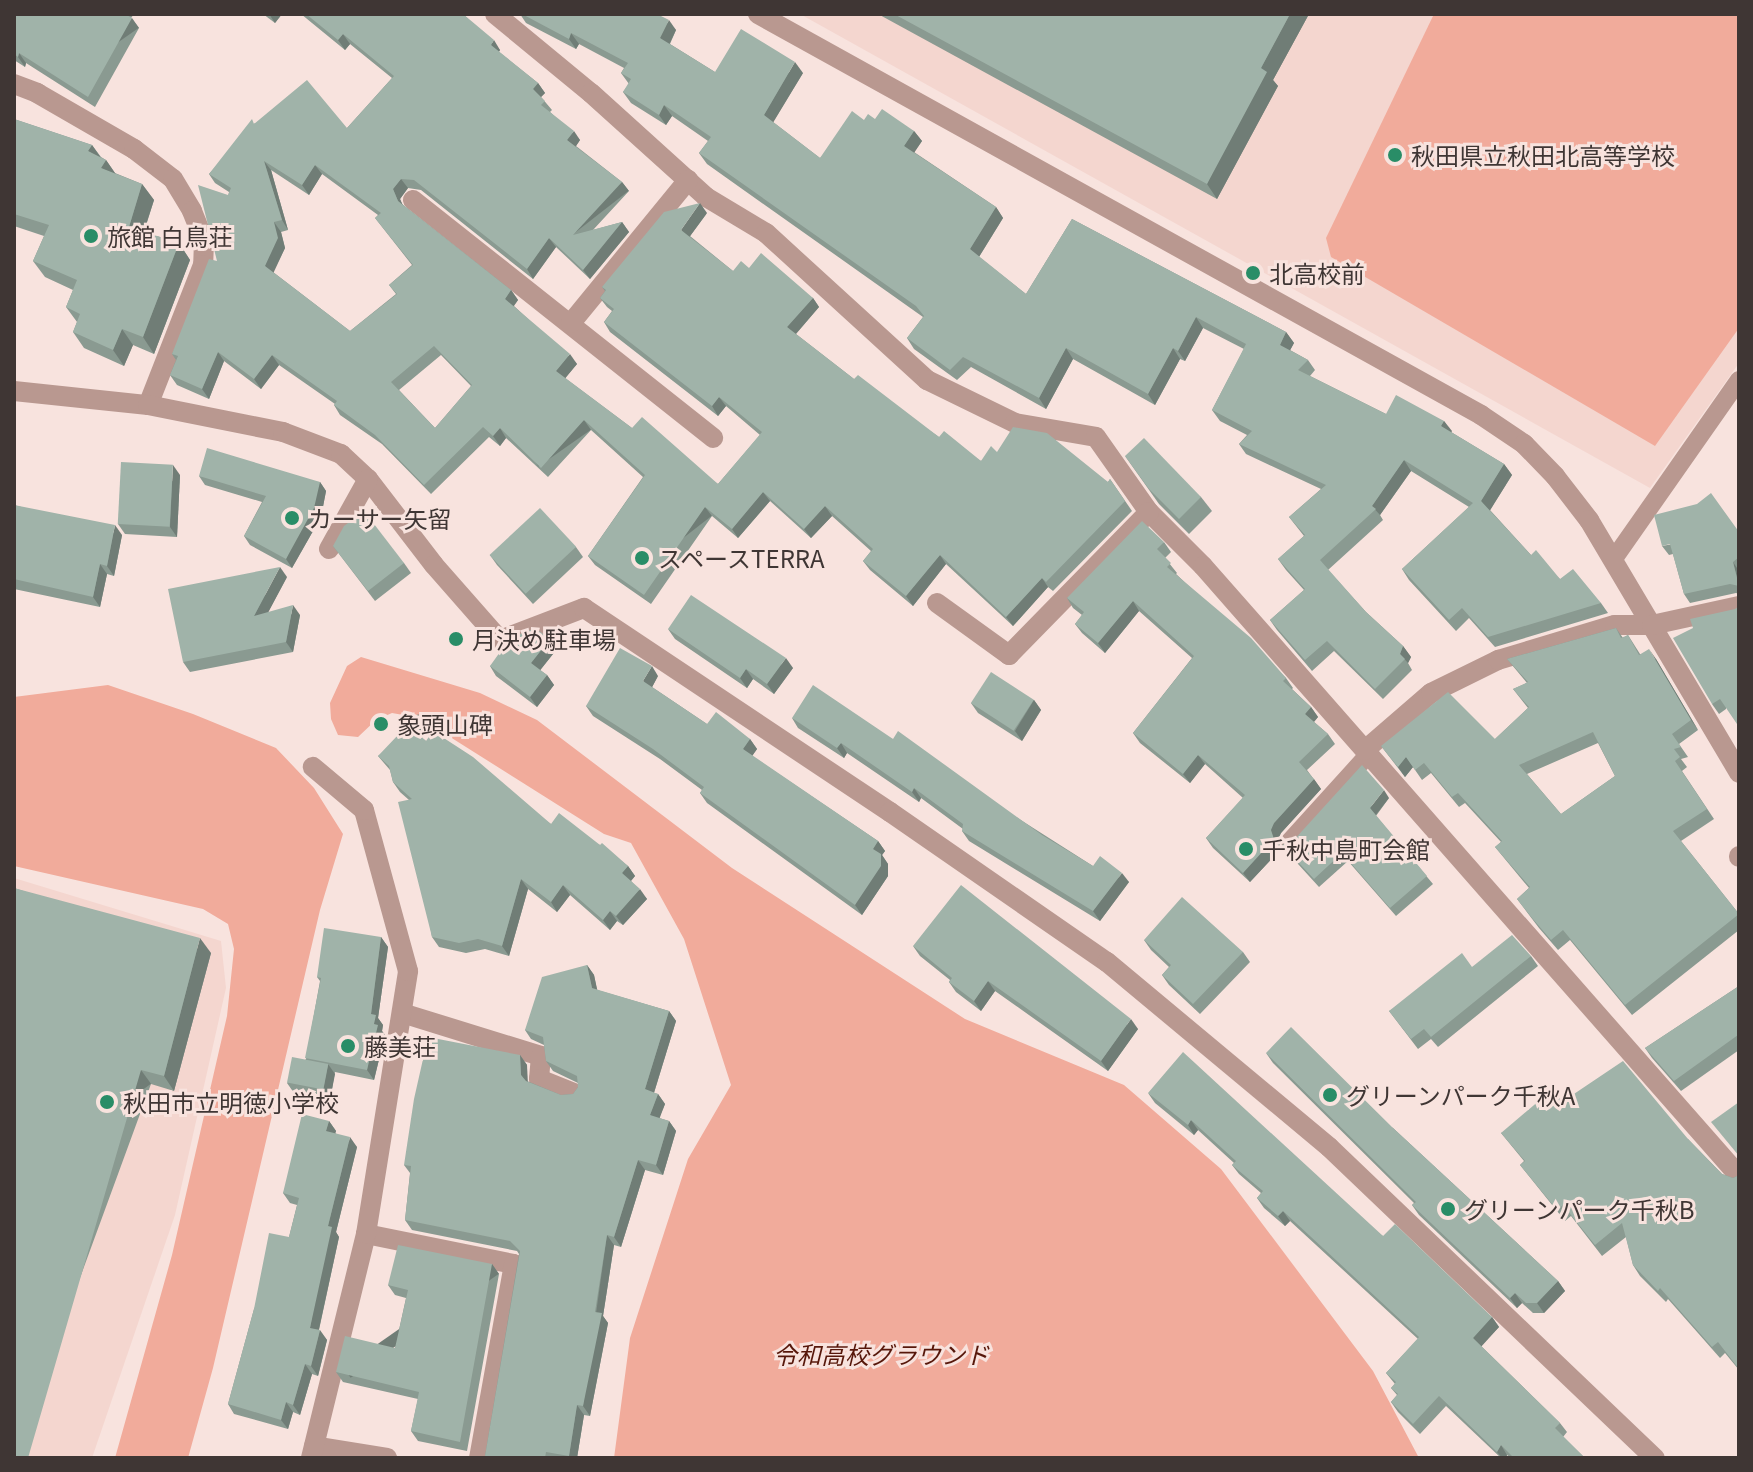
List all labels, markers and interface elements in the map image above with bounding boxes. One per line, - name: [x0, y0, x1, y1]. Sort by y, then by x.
- place label: 秋田県立秋田北高等学校: [1411, 141, 1675, 169]
- marker: 秋田県立秋田北高等学校: [1386, 146, 1404, 164]
- place label: 旅館 白鳥荘: [107, 222, 232, 250]
- marker: 旅館 白鳥荘: [82, 227, 100, 245]
- place label: 北高校前: [1269, 259, 1365, 287]
- marker: 北高校前: [1244, 264, 1262, 282]
- place label: カーサー矢留: [308, 504, 452, 532]
- marker: カーサー矢留: [283, 509, 301, 527]
- place label: スペースTERRA: [658, 544, 827, 572]
- marker: スペースTERRA: [633, 549, 651, 567]
- place label: 月決め駐車場: [472, 625, 616, 653]
- marker: 月決め駐車場: [447, 630, 465, 648]
- place label: 象頭山碑: [397, 710, 493, 738]
- marker: 象頭山碑: [372, 715, 390, 733]
- place label: 千秋中島町会館: [1262, 835, 1430, 863]
- marker: 千秋中島町会館: [1237, 840, 1255, 858]
- place label: 藤美荘: [364, 1032, 436, 1060]
- marker: 藤美荘: [339, 1037, 357, 1055]
- place label: グリーンパーク千秋A: [1346, 1081, 1577, 1109]
- marker: グリーンパーク千秋A: [1321, 1086, 1339, 1104]
- place label: 秋田市立明徳小学校: [123, 1088, 339, 1116]
- marker: 秋田市立明徳小学校: [98, 1093, 116, 1111]
- place label: グリーンパーク千秋B: [1464, 1195, 1696, 1223]
- marker: グリーンパーク千秋B: [1439, 1200, 1457, 1218]
- park label: 令和高校グラウンド: [773, 1340, 989, 1368]

